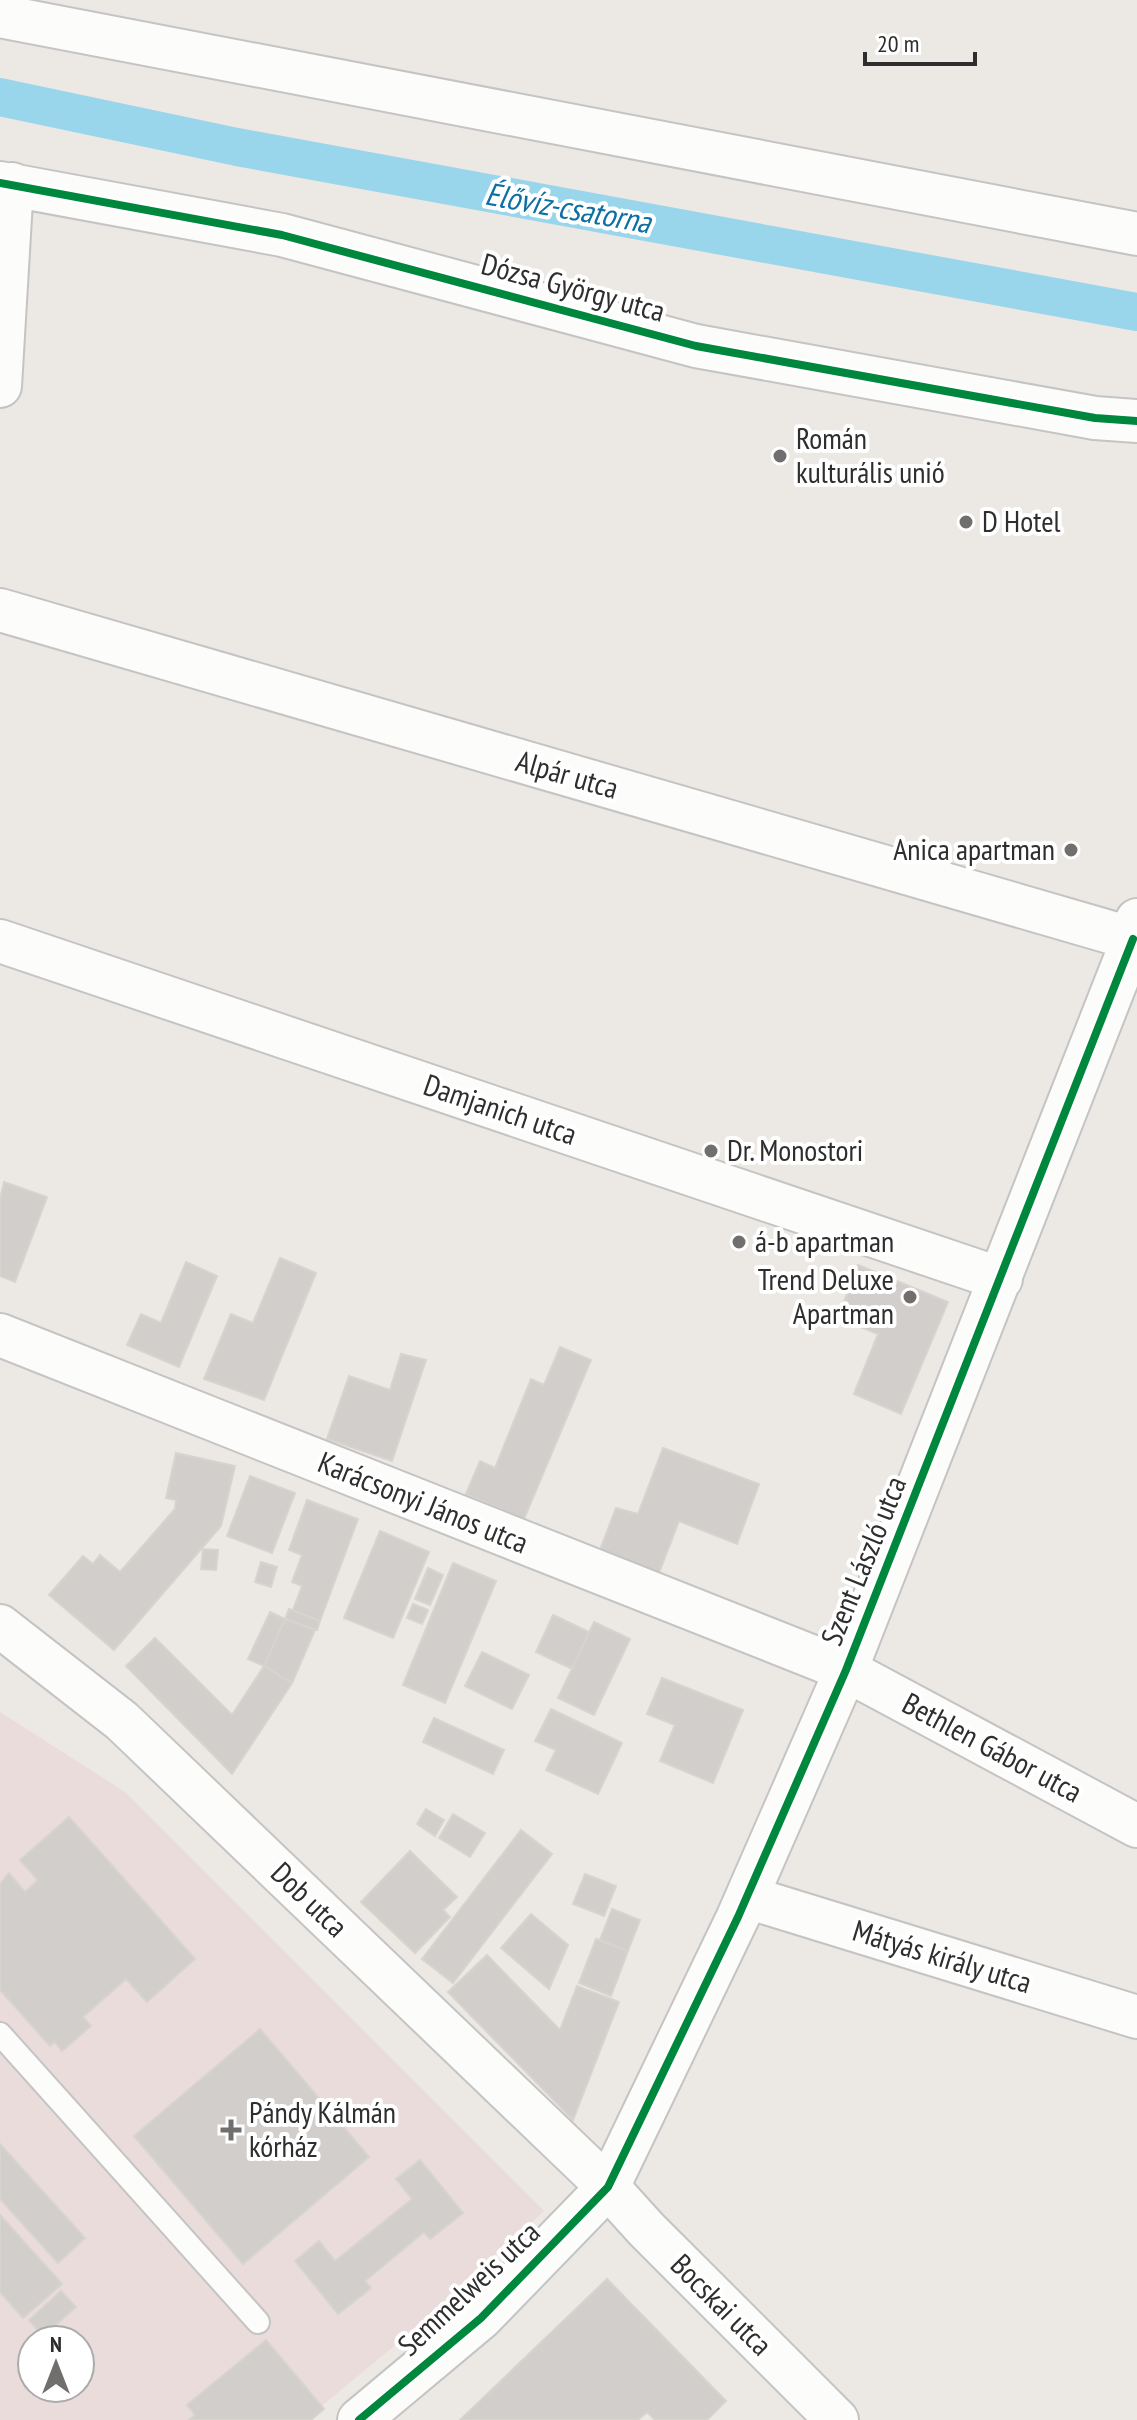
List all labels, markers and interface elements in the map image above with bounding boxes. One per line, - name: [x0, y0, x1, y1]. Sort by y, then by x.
- scale bar: [865, 16, 975, 66]
- text: 20 m: [877, 28, 919, 59]
- water label: Élővíz-csatorna: [482, 172, 656, 243]
- street label: Dózsa György utca: [477, 243, 669, 330]
- place label: Román kulturális unió: [796, 418, 945, 491]
- marker: Román kulturális unió: [771, 447, 789, 465]
- place label: D Hotel: [982, 501, 1061, 540]
- marker: D Hotel: [957, 513, 975, 531]
- street label: Alpár utca: [512, 740, 623, 807]
- place label: Anica apartman: [893, 829, 1055, 868]
- marker: Anica apartman: [1062, 841, 1080, 859]
- street label: Damjanich utca: [419, 1064, 582, 1153]
- place label: Dr. Monostori: [727, 1130, 863, 1169]
- marker: Dr. Monostori: [702, 1142, 720, 1160]
- place label: á-b apartman: [755, 1221, 894, 1260]
- marker: á-b apartman: [730, 1233, 748, 1251]
- place label: Trend Deluxe Apartman: [758, 1259, 894, 1332]
- marker: Trend Deluxe Apartman: [901, 1288, 919, 1306]
- street label: Karácsonyi János utca: [313, 1442, 534, 1561]
- street label: Szent László utca: [811, 1470, 914, 1651]
- street label: Bethlen Gábor utca: [896, 1683, 1089, 1810]
- street label: Dob utca: [263, 1853, 357, 1945]
- street label: Mátyás király utca: [848, 1910, 1037, 2001]
- place label: Pándy Kálmán kórház: [249, 2092, 396, 2165]
- marker: Pándy Kálmán kórház: [220, 2119, 242, 2141]
- street label: Semmelweis utca: [389, 2212, 547, 2364]
- street label: Bocskai utca: [663, 2245, 781, 2363]
- north arrow: [16, 2324, 96, 2404]
- text: N: [50, 2330, 62, 2358]

